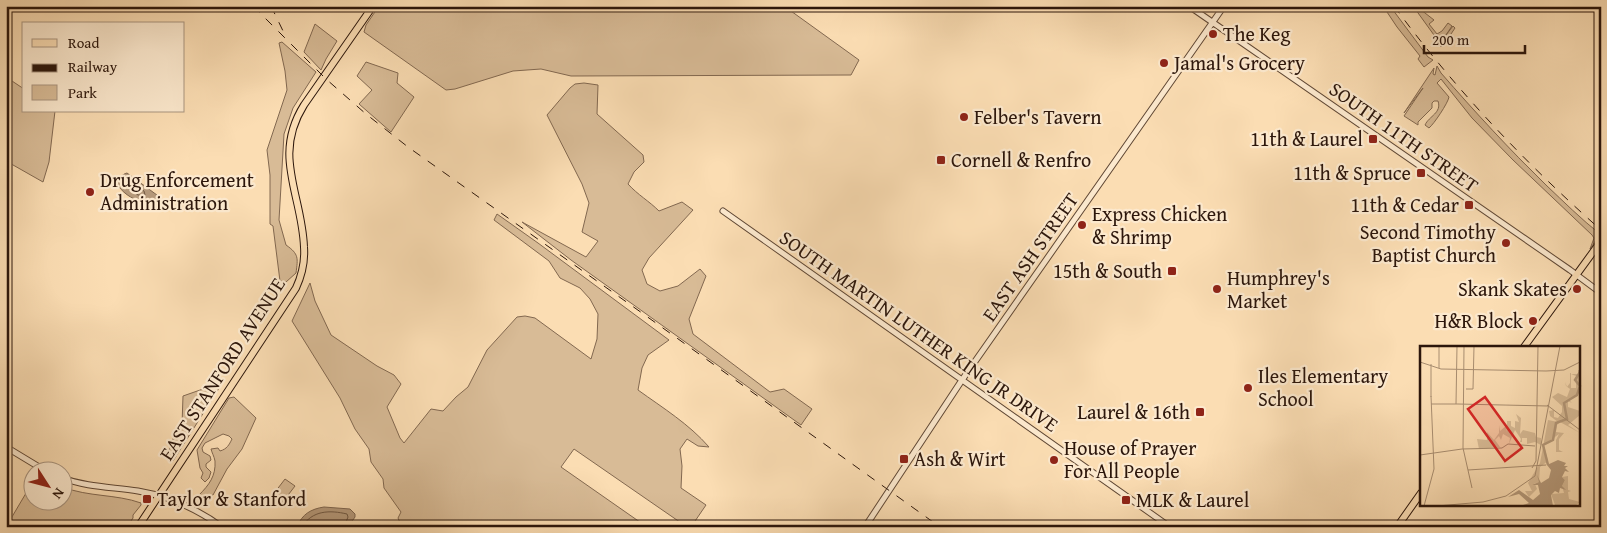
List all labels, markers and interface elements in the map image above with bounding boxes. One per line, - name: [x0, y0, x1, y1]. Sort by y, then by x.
- place label: The Keg: [1223, 19, 1290, 48]
- legend: [22, 22, 185, 112]
- scale bar: [1424, 22, 1526, 54]
- marker: The Keg: [1207, 28, 1219, 40]
- text: 200 m: [1432, 29, 1470, 50]
- text: Road: [68, 32, 99, 53]
- place label: Jamal's Grocery: [1171, 48, 1305, 77]
- text: Railway: [68, 56, 118, 77]
- marker: Jamal's Grocery: [1158, 57, 1170, 69]
- street label: SOUTH 11TH STREET: [1324, 74, 1485, 199]
- text: Park: [68, 82, 97, 103]
- place label: Felber's Tavern: [974, 102, 1101, 131]
- marker: Felber's Tavern: [958, 111, 970, 123]
- place label: 11th & Laurel: [1250, 124, 1363, 153]
- marker: 11th & Laurel: [1367, 133, 1379, 145]
- place label: Cornell & Renfro: [951, 145, 1091, 174]
- marker: Cornell & Renfro: [935, 154, 947, 166]
- place label: 11th & Spruce: [1293, 158, 1411, 187]
- place label: Drug Enforcement Administration: [100, 165, 254, 217]
- marker: 11th & Spruce: [1415, 167, 1427, 179]
- marker: Drug Enforcement Administration: [84, 186, 96, 198]
- street label: EAST ASH STREET: [974, 186, 1085, 327]
- place label: 11th & Cedar: [1351, 190, 1459, 219]
- place label: Express Chicken & Shrimp: [1092, 199, 1227, 251]
- marker: 11th & Cedar: [1463, 199, 1475, 211]
- place label: Second Timothy Baptist Church: [1360, 217, 1496, 269]
- marker: Express Chicken & Shrimp: [1076, 219, 1088, 231]
- street label: SOUTH MARTIN LUTHER KING JR DRIVE: [774, 223, 1065, 438]
- marker: Second Timothy Baptist Church: [1500, 237, 1512, 249]
- place label: 15th & South: [1053, 256, 1162, 285]
- place label: Humphrey's Market: [1227, 263, 1330, 315]
- marker: 15th & South: [1166, 265, 1178, 277]
- street label: EAST STANFORD AVENUE: [151, 272, 292, 466]
- place label: Skank Skates: [1458, 274, 1567, 303]
- marker: Humphrey's Market: [1211, 283, 1223, 295]
- marker: Skank Skates: [1571, 283, 1583, 295]
- place label: H&R Block: [1434, 306, 1524, 335]
- marker: H&R Block: [1527, 315, 1539, 327]
- inset map: [1420, 346, 1580, 506]
- place label: Iles Elementary School: [1258, 361, 1388, 413]
- marker: Iles Elementary School: [1242, 382, 1254, 394]
- place label: Laurel & 16th: [1077, 397, 1190, 426]
- marker: Laurel & 16th: [1194, 406, 1206, 418]
- place label: House of Prayer For All People: [1064, 433, 1197, 485]
- place label: Ash & Wirt: [914, 444, 1006, 473]
- marker: Ash & Wirt: [898, 453, 910, 465]
- marker: House of Prayer For All People: [1048, 454, 1060, 466]
- north arrow: [22, 460, 72, 510]
- text: N: [47, 484, 69, 504]
- place label: Taylor & Stanford: [157, 484, 306, 513]
- place label: MLK & Laurel: [1136, 485, 1250, 514]
- marker: Taylor & Stanford: [141, 493, 153, 505]
- marker: MLK & Laurel: [1120, 494, 1132, 506]

